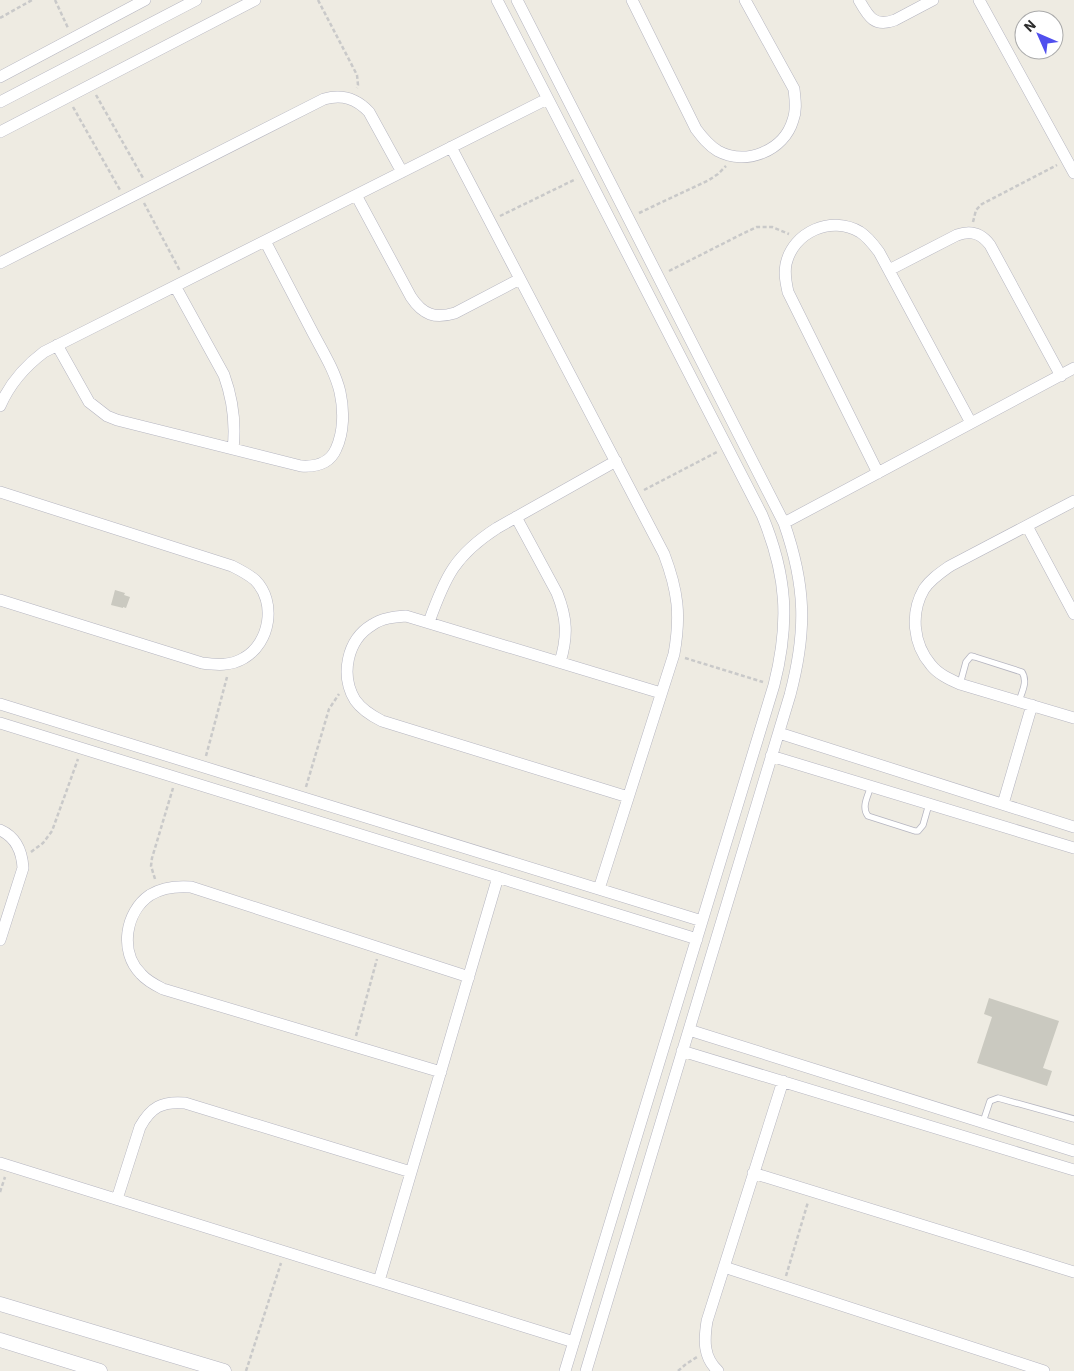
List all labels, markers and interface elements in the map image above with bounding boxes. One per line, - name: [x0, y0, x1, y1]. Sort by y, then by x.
- north arrow: [1014, 10, 1064, 60]
- text: N: [1020, 16, 1040, 36]

